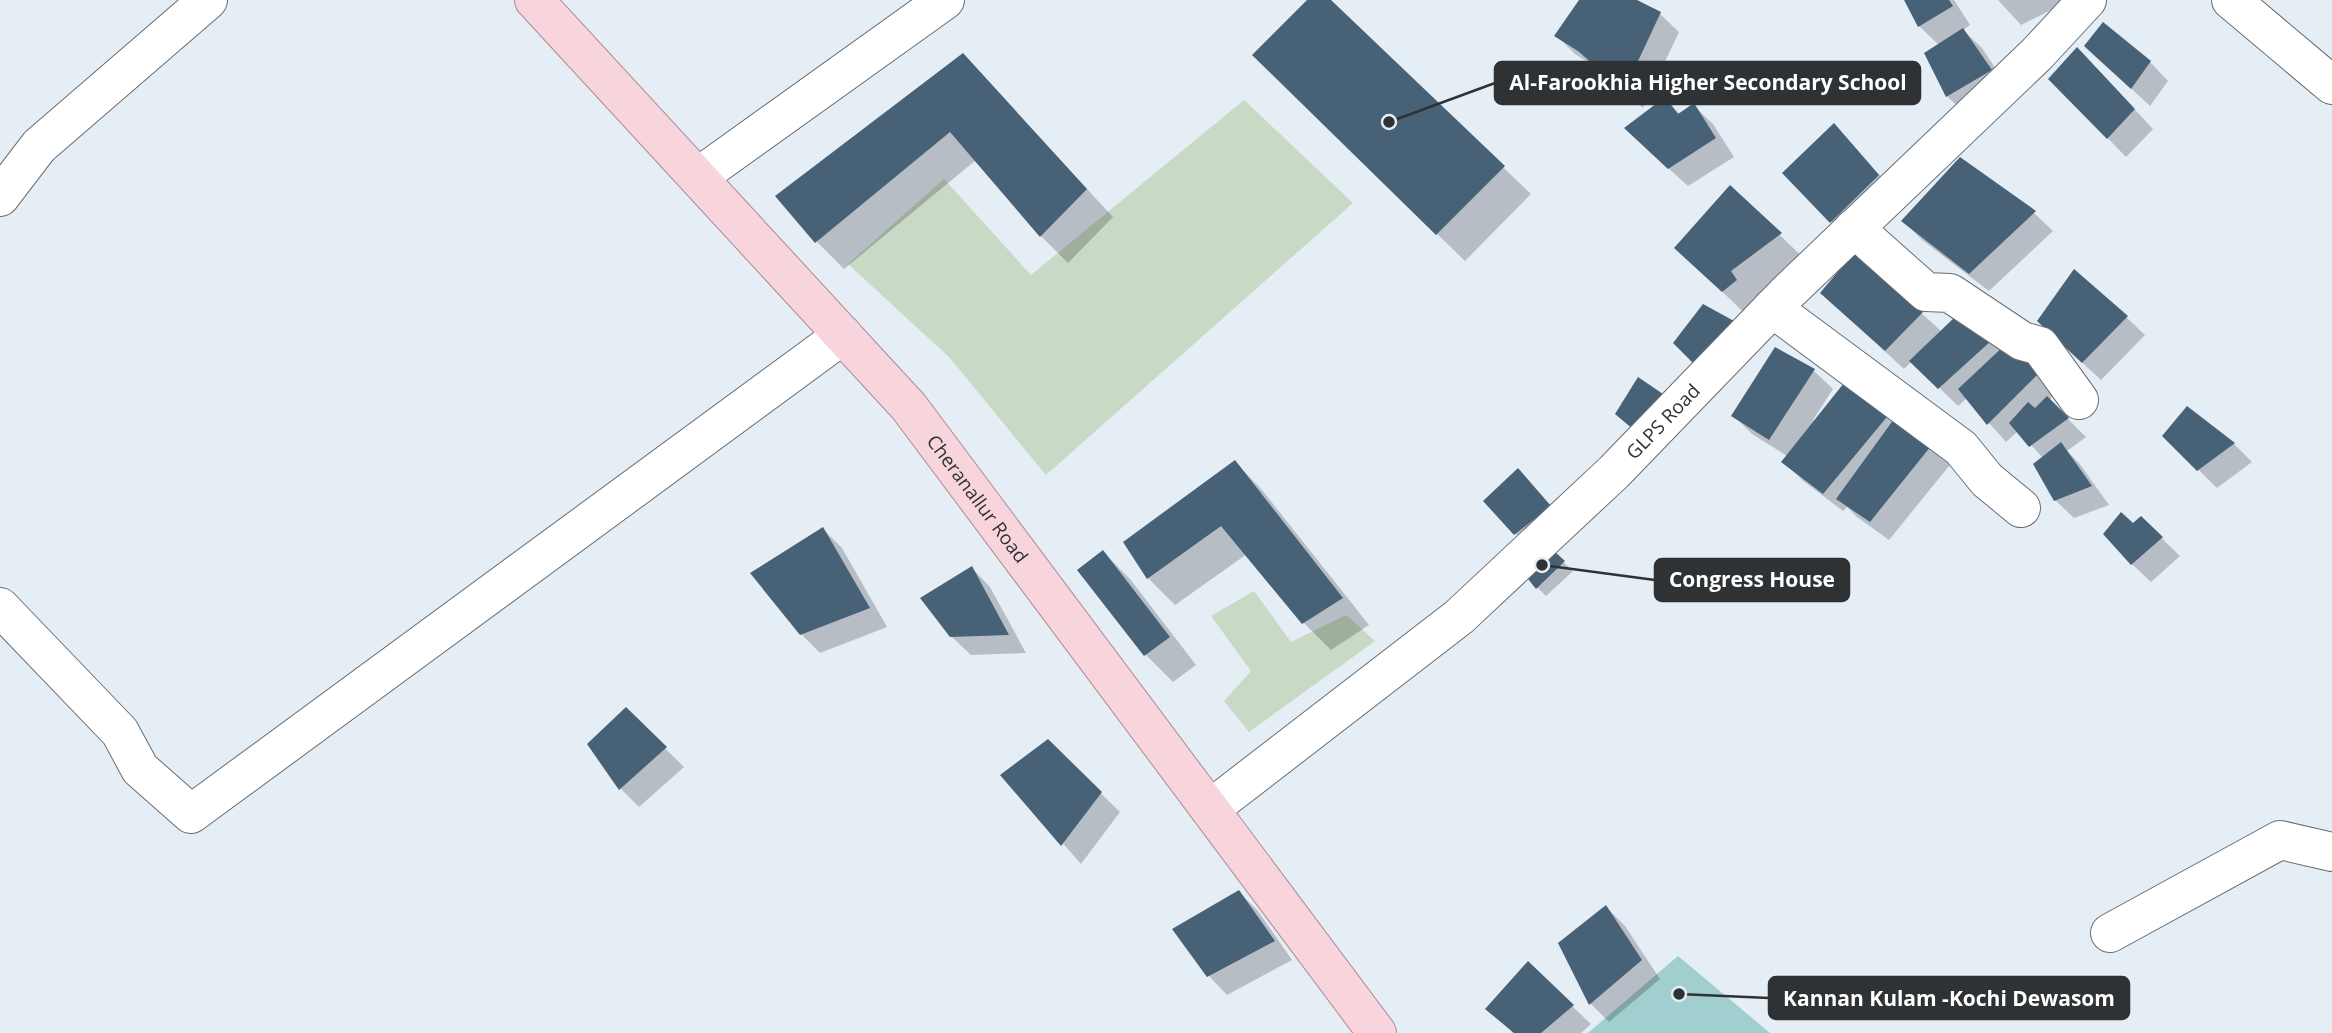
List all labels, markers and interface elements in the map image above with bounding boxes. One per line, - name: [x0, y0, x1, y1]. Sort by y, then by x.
- callout: Al-Farookhia Higher Secondary School: [1495, 62, 1920, 104]
- text: Al-Farookhia Higher Secondary School: [1509, 68, 1907, 96]
- street label: GLPS Road: [1620, 378, 1706, 465]
- street label: Cheranallur Road: [921, 429, 1034, 568]
- callout: Congress House: [1655, 559, 1849, 601]
- text: Congress House: [1669, 565, 1835, 593]
- callout: Kannan Kulam -Kochi Dewasom: [1769, 977, 2129, 1019]
- text: Kannan Kulam -Kochi Dewasom: [1783, 984, 2115, 1012]

